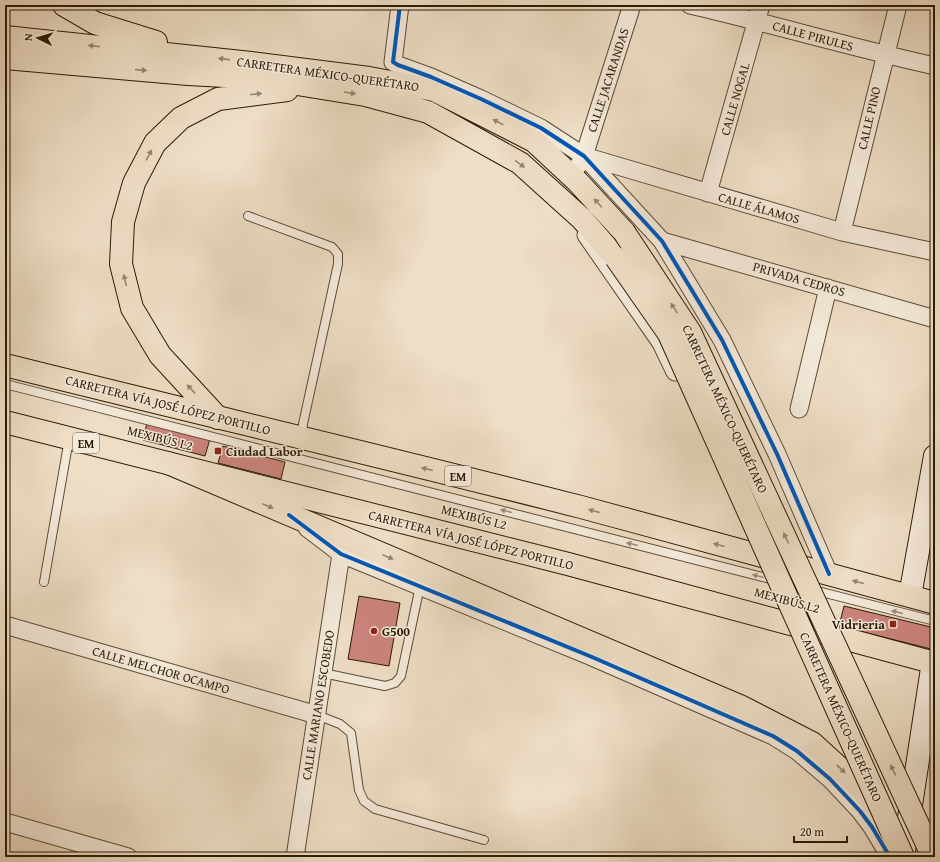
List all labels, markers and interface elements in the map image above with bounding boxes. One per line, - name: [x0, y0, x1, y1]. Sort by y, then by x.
- street label: CALLE PIRULES: [770, 16, 856, 56]
- north arrow: [18, 18, 58, 58]
- street label: CALLE JACARANDAS: [582, 25, 634, 135]
- text: N: [20, 32, 36, 41]
- one-way arrow: [88, 42, 100, 49]
- street label: CARRETERA MÉXICO-QUERÉTARO: [236, 52, 420, 96]
- one-way arrow: [218, 56, 230, 62]
- street label: CALLE NOGAL: [716, 60, 755, 138]
- one-way arrow: [135, 67, 147, 73]
- street label: CALLE PINO: [853, 85, 885, 151]
- one-way arrow: [343, 90, 356, 96]
- one-way arrow: [250, 91, 262, 97]
- one-way arrow: [492, 119, 503, 126]
- one-way arrow: [145, 150, 152, 161]
- one-way arrow: [514, 159, 525, 168]
- street label: CALLE ÁLAMOS: [716, 187, 802, 229]
- one-way arrow: [593, 198, 602, 208]
- street label: PRIVADA CEDROS: [751, 257, 847, 301]
- one-way arrow: [122, 274, 128, 286]
- one-way arrow: [670, 303, 678, 313]
- street label: CARRETERA MÉXICO-QUERÉTARO: [678, 322, 772, 496]
- street label: CARRETERA VÍA JOSÉ LÓPEZ PORTILLO: [63, 370, 273, 440]
- one-way arrow: [186, 384, 196, 394]
- street label: MEXIBÚS L2: [125, 421, 195, 455]
- road number: EM: [73, 433, 99, 453]
- place label: Ciudad Labor: [226, 442, 303, 461]
- marker: Ciudad Labor: [213, 446, 223, 456]
- one-way arrow: [421, 465, 433, 471]
- road number: EM: [445, 466, 471, 486]
- street label: MEXIBÚS L2: [439, 500, 509, 534]
- one-way arrow: [262, 503, 274, 509]
- street label: CARRETERA VÍA JOSÉ LÓPEZ PORTILLO: [366, 505, 576, 575]
- one-way arrow: [500, 508, 512, 514]
- one-way arrow: [588, 508, 600, 514]
- one-way arrow: [783, 533, 789, 544]
- one-way arrow: [626, 540, 638, 546]
- one-way arrow: [713, 542, 725, 548]
- one-way arrow: [382, 554, 393, 560]
- one-way arrow: [751, 573, 763, 579]
- one-way arrow: [852, 579, 864, 585]
- street label: MEXIBÚS L2: [752, 582, 822, 618]
- one-way arrow: [891, 608, 903, 614]
- place label: Vidrieria: [832, 615, 885, 634]
- marker: Vidrieria: [888, 619, 898, 629]
- place label: G500: [382, 622, 410, 641]
- marker: G500: [369, 626, 379, 636]
- street label: CALLE MARIANO ESCOBEDO: [297, 629, 339, 781]
- street label: CARRETERA MÉXICO-QUERÉTARO: [795, 629, 887, 805]
- street label: CALLE MELCHOR OCAMPO: [90, 641, 232, 699]
- one-way arrow: [836, 765, 846, 774]
- one-way arrow: [890, 765, 896, 776]
- scale bar: [794, 818, 847, 844]
- text: 20 m: [800, 823, 824, 840]

